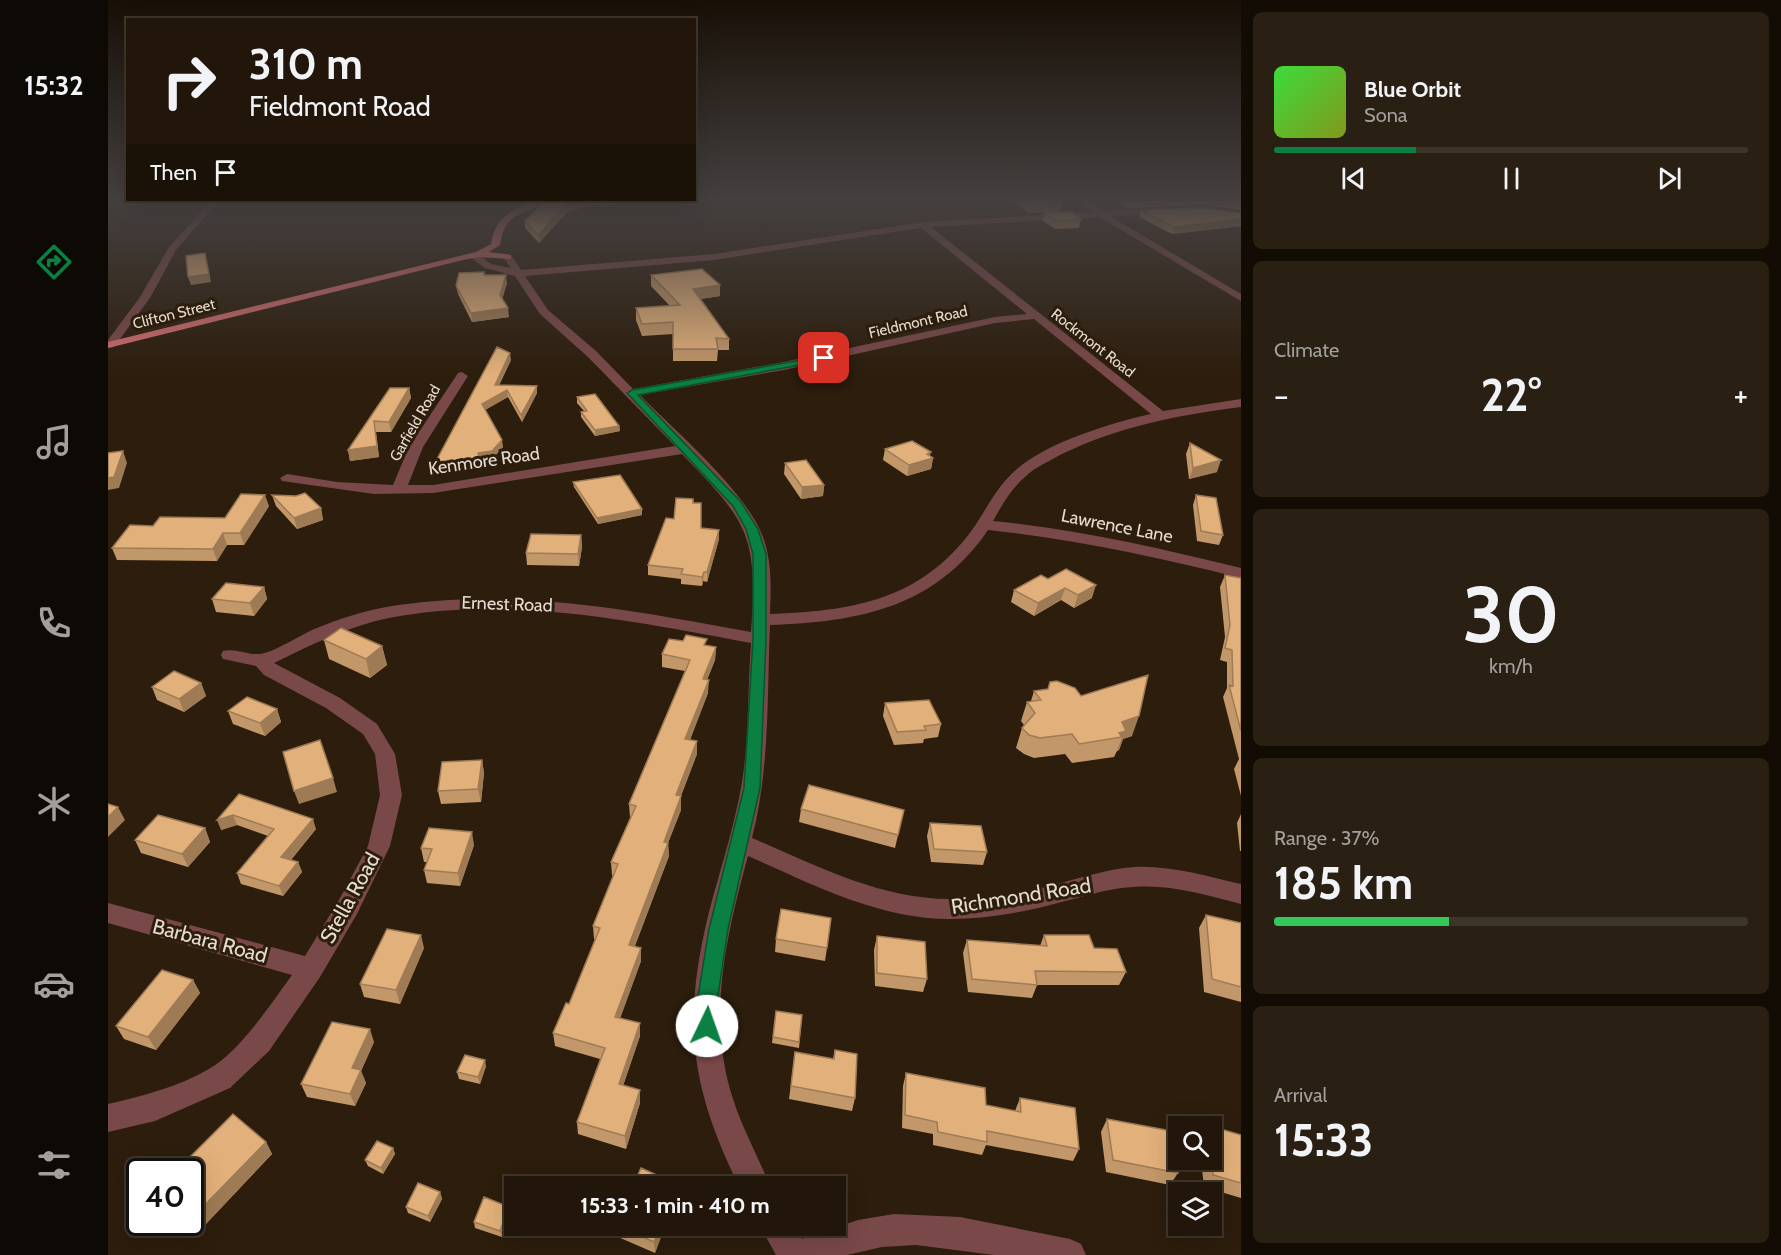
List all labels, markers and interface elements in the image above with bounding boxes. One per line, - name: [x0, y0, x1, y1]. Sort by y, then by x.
- text: 310 m: [249, 38, 363, 90]
- icon: right: [150, 42, 228, 120]
- text: 15:32: [24, 69, 84, 102]
- text: Blue Orbit: [1364, 76, 1461, 103]
- text: Fieldmont Road: [249, 90, 431, 123]
- text: Sona: [1364, 103, 1407, 127]
- icon: arrive: [209, 156, 242, 189]
- text: Then: [150, 159, 197, 186]
- icon: previous: [1337, 162, 1370, 195]
- icon: pause: [1495, 162, 1528, 195]
- icon: next: [1653, 162, 1686, 195]
- icon: directions: [33, 241, 75, 283]
- street label: Clifton Street: [131, 295, 217, 333]
- street label: Fieldmont Road: [867, 302, 969, 342]
- street label: Rockmont Road: [1048, 305, 1138, 381]
- pin: [798, 332, 849, 383]
- text: Climate: [1274, 338, 1339, 362]
- icon: arrive: [807, 341, 840, 374]
- text: 22°: [1481, 368, 1541, 422]
- text: −: [1274, 375, 1289, 415]
- text: +: [1733, 375, 1748, 415]
- street label: Garfield Road: [386, 381, 444, 465]
- icon: music: [33, 421, 75, 463]
- street label: Kenmore Road: [427, 442, 541, 480]
- street label: Lawrence Lane: [1059, 504, 1175, 548]
- text: 30: [1462, 567, 1560, 662]
- street label: Ernest Road: [461, 591, 553, 617]
- icon: phone: [33, 602, 75, 644]
- text: km/h: [1489, 654, 1533, 678]
- icon: climate: [33, 783, 75, 825]
- text: Range · 37%: [1274, 826, 1380, 850]
- street label: Stella Road: [314, 848, 385, 948]
- text: 185 km: [1274, 856, 1413, 910]
- street label: Richmond Road: [949, 872, 1093, 919]
- street label: Barbara Road: [150, 913, 270, 968]
- icon: car: [33, 963, 75, 1005]
- position arrow: [675, 994, 739, 1058]
- text: Arrival: [1274, 1083, 1327, 1107]
- text: 15:33: [1274, 1113, 1373, 1167]
- map controls: [1168, 1116, 1222, 1236]
- button: search: [1168, 1116, 1222, 1170]
- icon: filters: [33, 1144, 75, 1186]
- speed limit sign: 40: [126, 1158, 204, 1236]
- button: layers: [1168, 1182, 1222, 1236]
- text: 15:33 · 1 min · 410 m: [580, 1192, 770, 1219]

